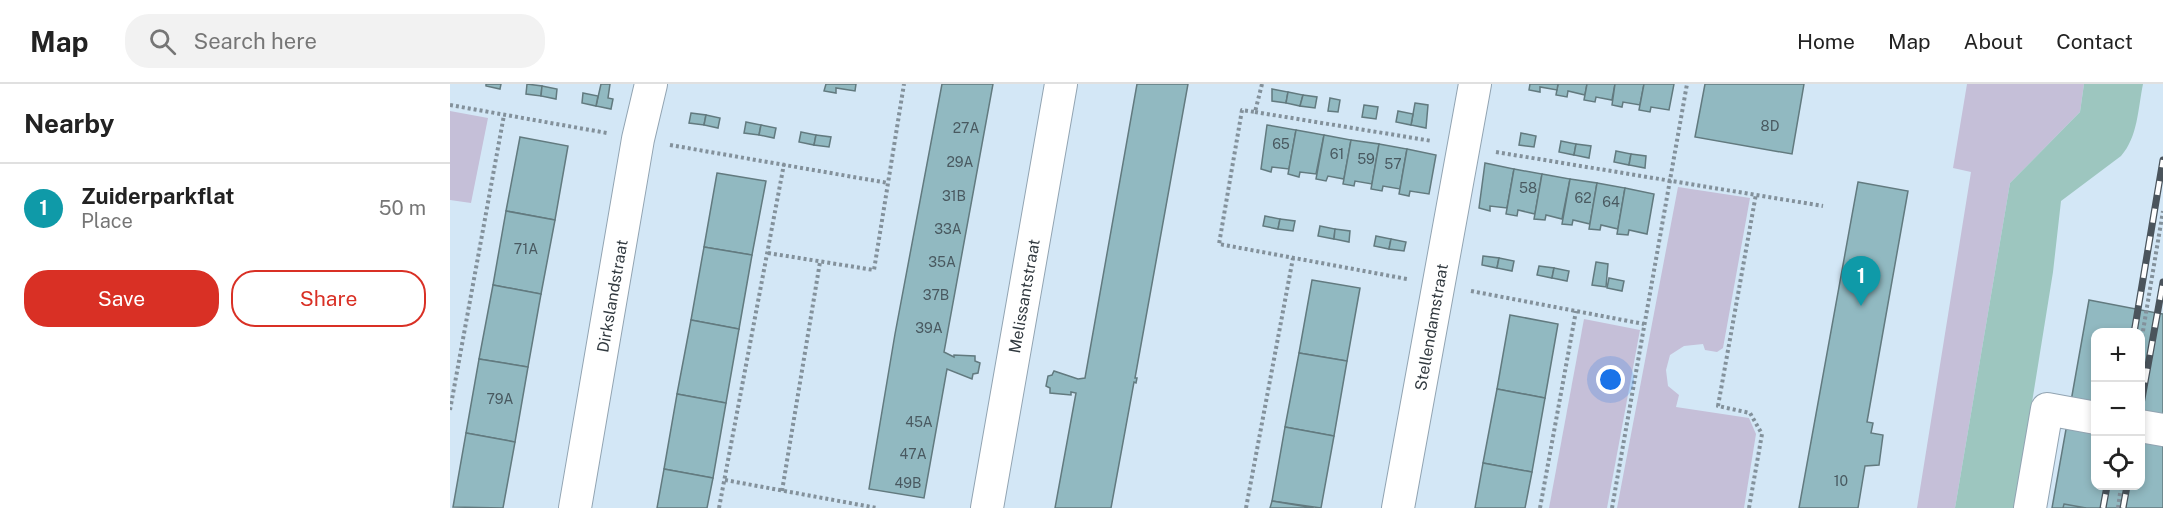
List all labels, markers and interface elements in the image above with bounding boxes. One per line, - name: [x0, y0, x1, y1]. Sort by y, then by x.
- search box: [125, 14, 545, 68]
- text: Map: [30, 25, 89, 58]
- icon: search: [146, 25, 179, 58]
- text: Search here: [194, 28, 317, 54]
- text: Home: [1797, 29, 1855, 54]
- text: Map: [1888, 29, 1931, 54]
- text: About: [1964, 29, 2023, 54]
- text: Contact: [2056, 29, 2133, 54]
- text: Nearby: [24, 108, 114, 139]
- house number: 8D: [1761, 118, 1779, 134]
- house number: 27A: [953, 120, 979, 136]
- house number: 65: [1272, 136, 1290, 152]
- house number: 61: [1330, 146, 1344, 162]
- house number: 59: [1357, 151, 1375, 167]
- house number: 29A: [946, 154, 974, 170]
- house number: 57: [1384, 156, 1402, 172]
- house number: 58: [1519, 180, 1537, 196]
- text: Zuiderparkflat: [81, 183, 234, 209]
- house number: 31B: [942, 188, 966, 204]
- house number: 62: [1574, 190, 1592, 206]
- house number: 64: [1602, 194, 1620, 210]
- text: 1: [39, 196, 48, 220]
- text: 50 m: [379, 196, 426, 220]
- text: Place: [81, 209, 133, 233]
- house number: 33A: [934, 221, 962, 237]
- street label: Dirkslandstraat: [593, 238, 632, 354]
- street label: Melissantstraat: [1005, 238, 1044, 355]
- house number: 71A: [514, 241, 538, 257]
- house number: 35A: [928, 254, 956, 270]
- pin: 1: [1842, 256, 1880, 306]
- street label: Stellendamstraat: [1411, 262, 1452, 392]
- button: Save: [24, 270, 219, 327]
- button: Share: [231, 270, 426, 327]
- house number: 37B: [923, 287, 949, 303]
- house number: 39A: [915, 320, 943, 336]
- map controls: [2091, 328, 2145, 490]
- button: +: [2091, 328, 2145, 382]
- your location: [1596, 365, 1625, 394]
- button: −: [2091, 382, 2145, 436]
- house number: 79A: [487, 391, 513, 407]
- house number: 45A: [905, 414, 933, 430]
- button: locate: [2091, 436, 2145, 490]
- house number: 47A: [899, 446, 927, 462]
- house number: 10: [1834, 473, 1848, 489]
- house number: 49B: [895, 475, 921, 491]

